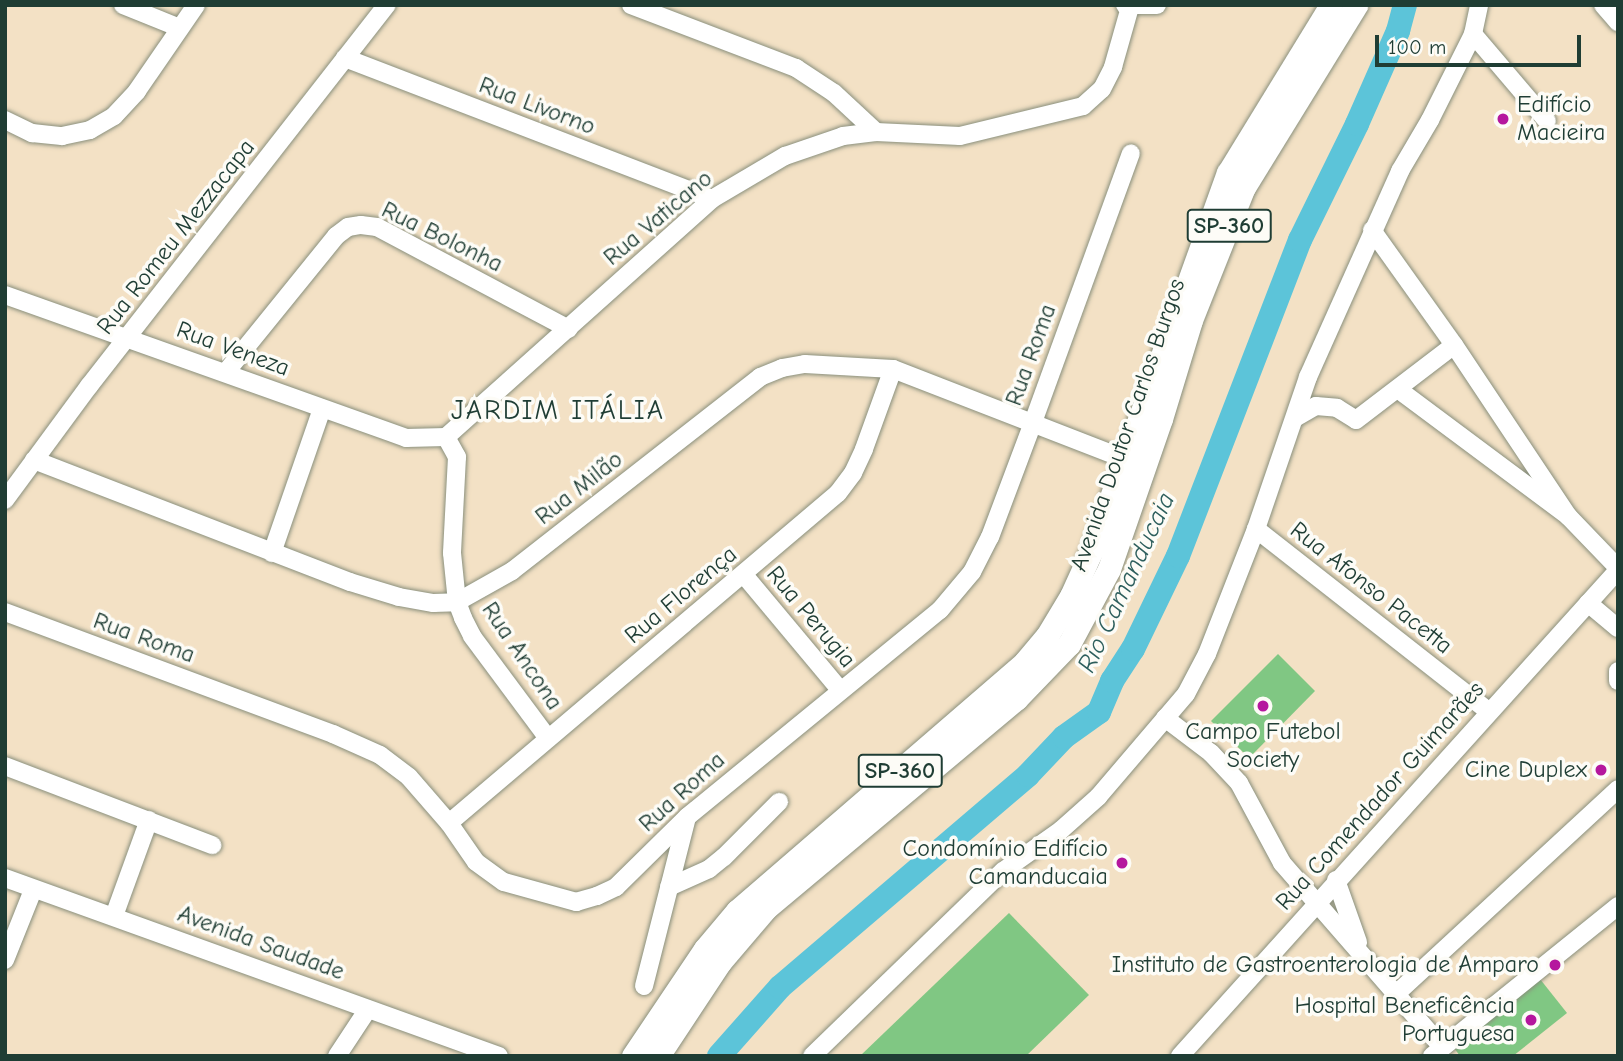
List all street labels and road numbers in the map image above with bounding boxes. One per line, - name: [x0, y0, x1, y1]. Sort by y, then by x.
- street label: Rua Livorno: [475, 71, 599, 141]
- street label: Rua Romeu Mezzacapa: [91, 134, 261, 340]
- street label: Rua Vaticano: [598, 164, 718, 272]
- street label: Rua Bolonha: [377, 195, 507, 279]
- road number: SP-360: [1185, 206, 1273, 246]
- street label: Avenida Doutor Carlos Burgos: [1064, 275, 1192, 575]
- street label: Rua Roma: [999, 300, 1063, 410]
- street label: Rua Veneza: [173, 315, 293, 383]
- street label: Rua Milão: [530, 445, 628, 531]
- street label: Rua Afonso Pacetta: [1284, 516, 1458, 660]
- street label: Rua Florença: [619, 540, 743, 650]
- street label: Rua Perugia: [760, 560, 862, 674]
- street label: Rua Ancona: [475, 597, 569, 715]
- street label: Rua Roma: [89, 606, 199, 670]
- street label: Rua Comendador Guimarães: [1270, 676, 1490, 916]
- street label: Rua Roma: [633, 746, 731, 838]
- road number: SP-360: [856, 751, 944, 790]
- street label: Avenida Saudade: [174, 900, 348, 986]

